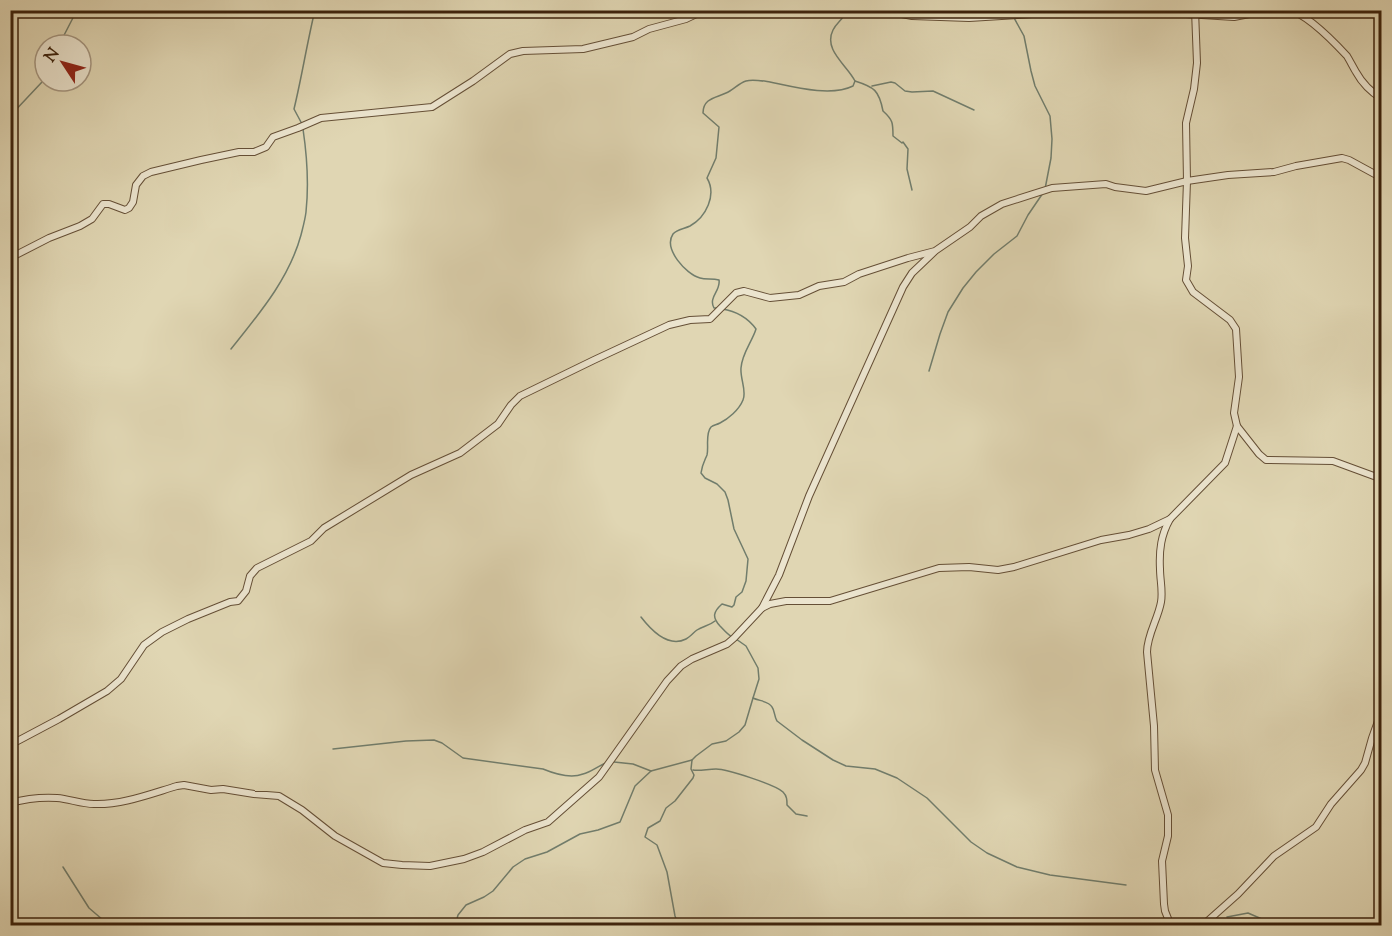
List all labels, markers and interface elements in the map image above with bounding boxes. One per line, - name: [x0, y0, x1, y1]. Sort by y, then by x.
- north arrow: [33, 33, 93, 93]
- text: N: [40, 44, 66, 68]

